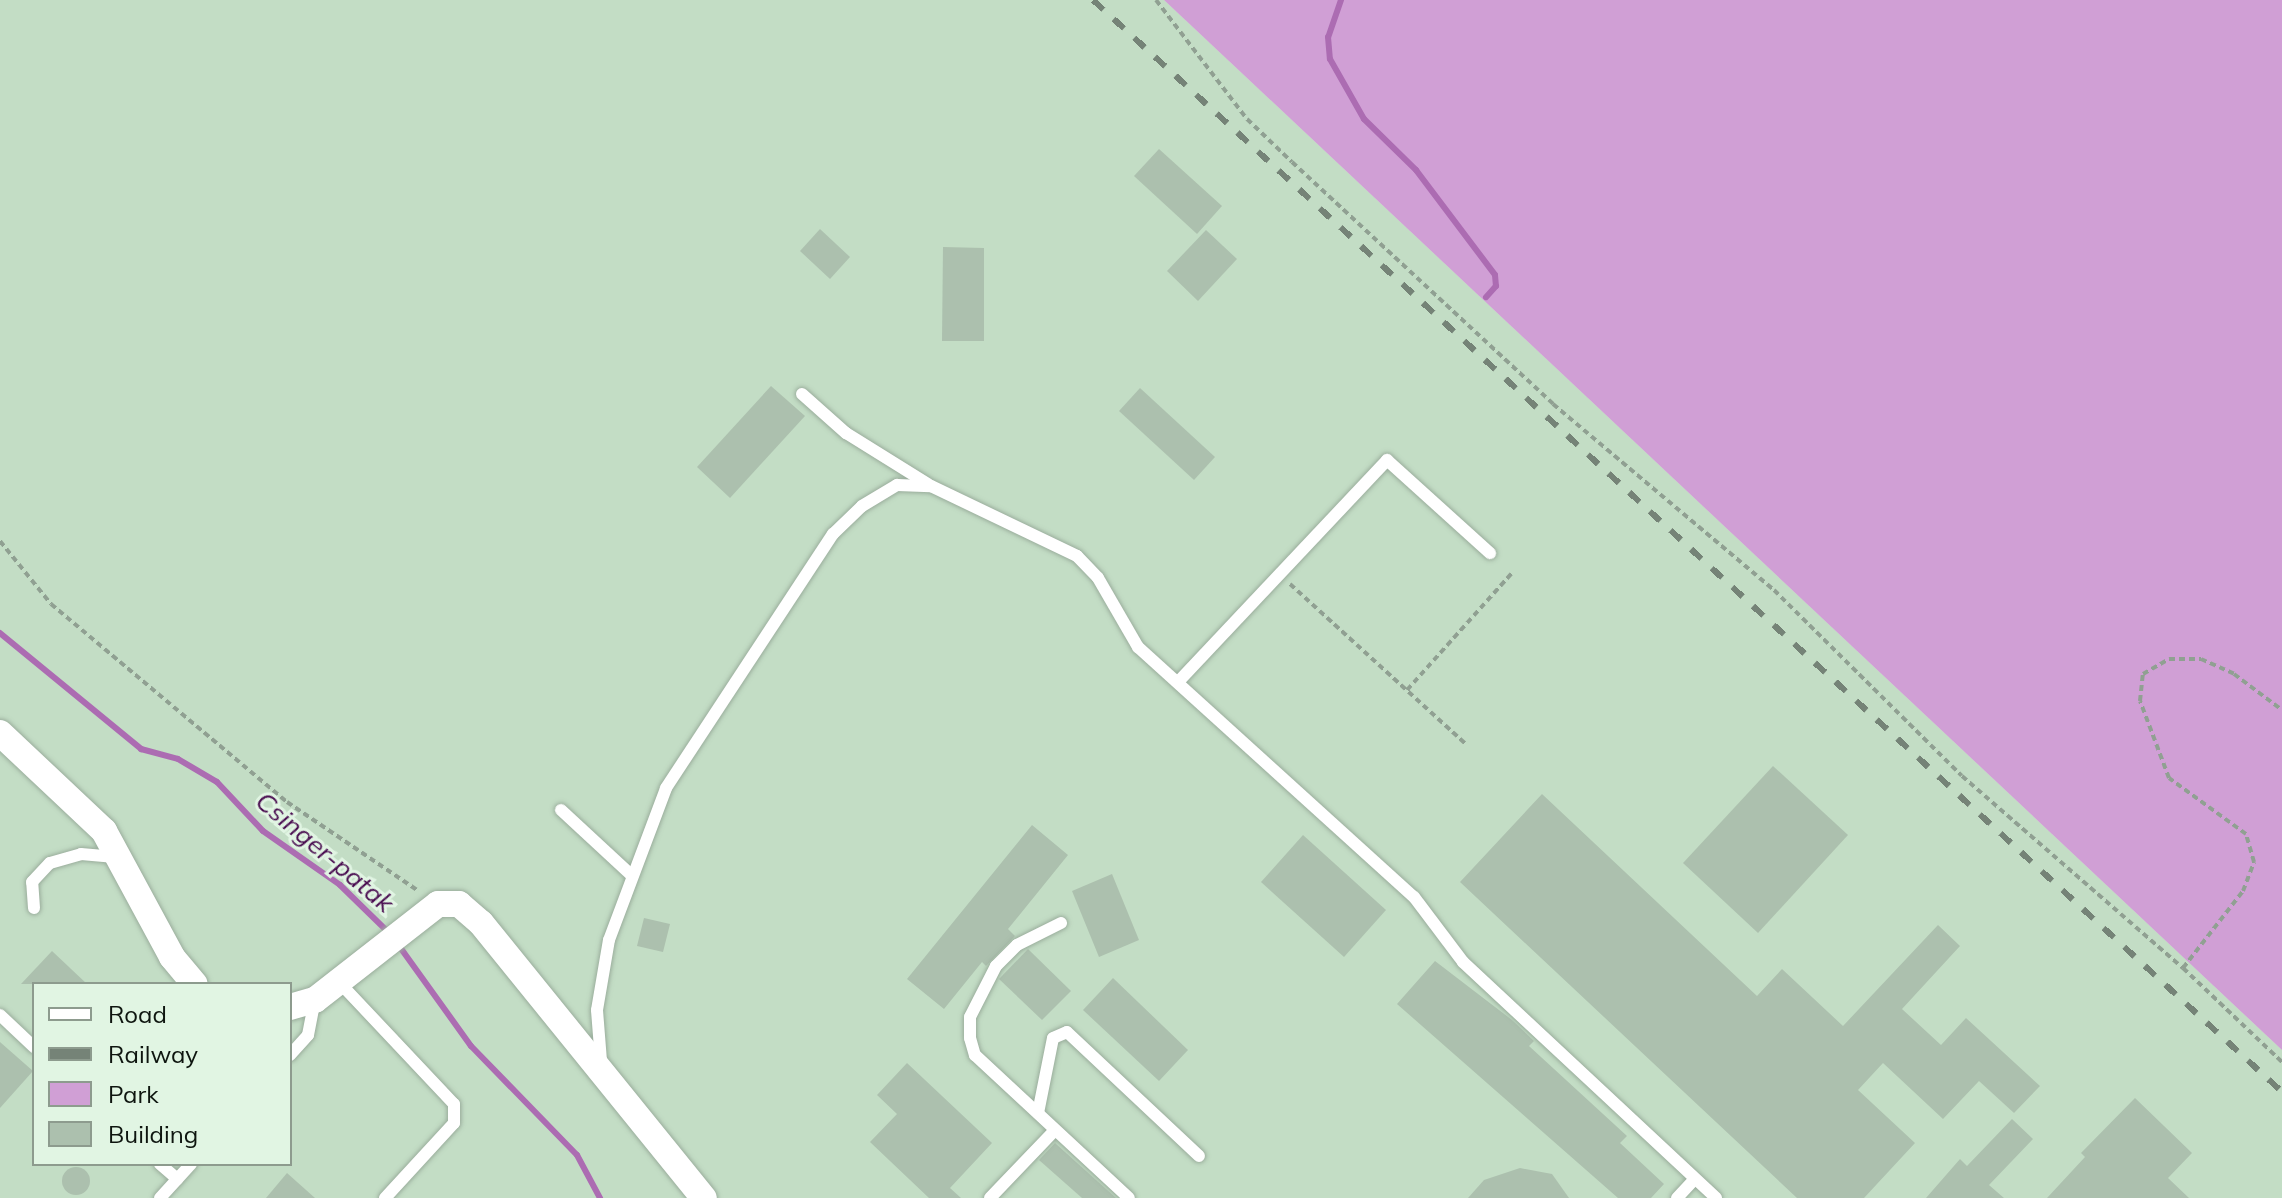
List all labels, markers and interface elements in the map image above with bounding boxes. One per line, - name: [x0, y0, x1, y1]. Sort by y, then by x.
- water label: Csinger-patak: [250, 785, 400, 919]
- legend: [32, 982, 292, 1166]
- text: Road: [108, 999, 167, 1029]
- text: Railway: [108, 1039, 198, 1069]
- text: Park: [108, 1079, 159, 1109]
- text: Building: [108, 1119, 198, 1149]

